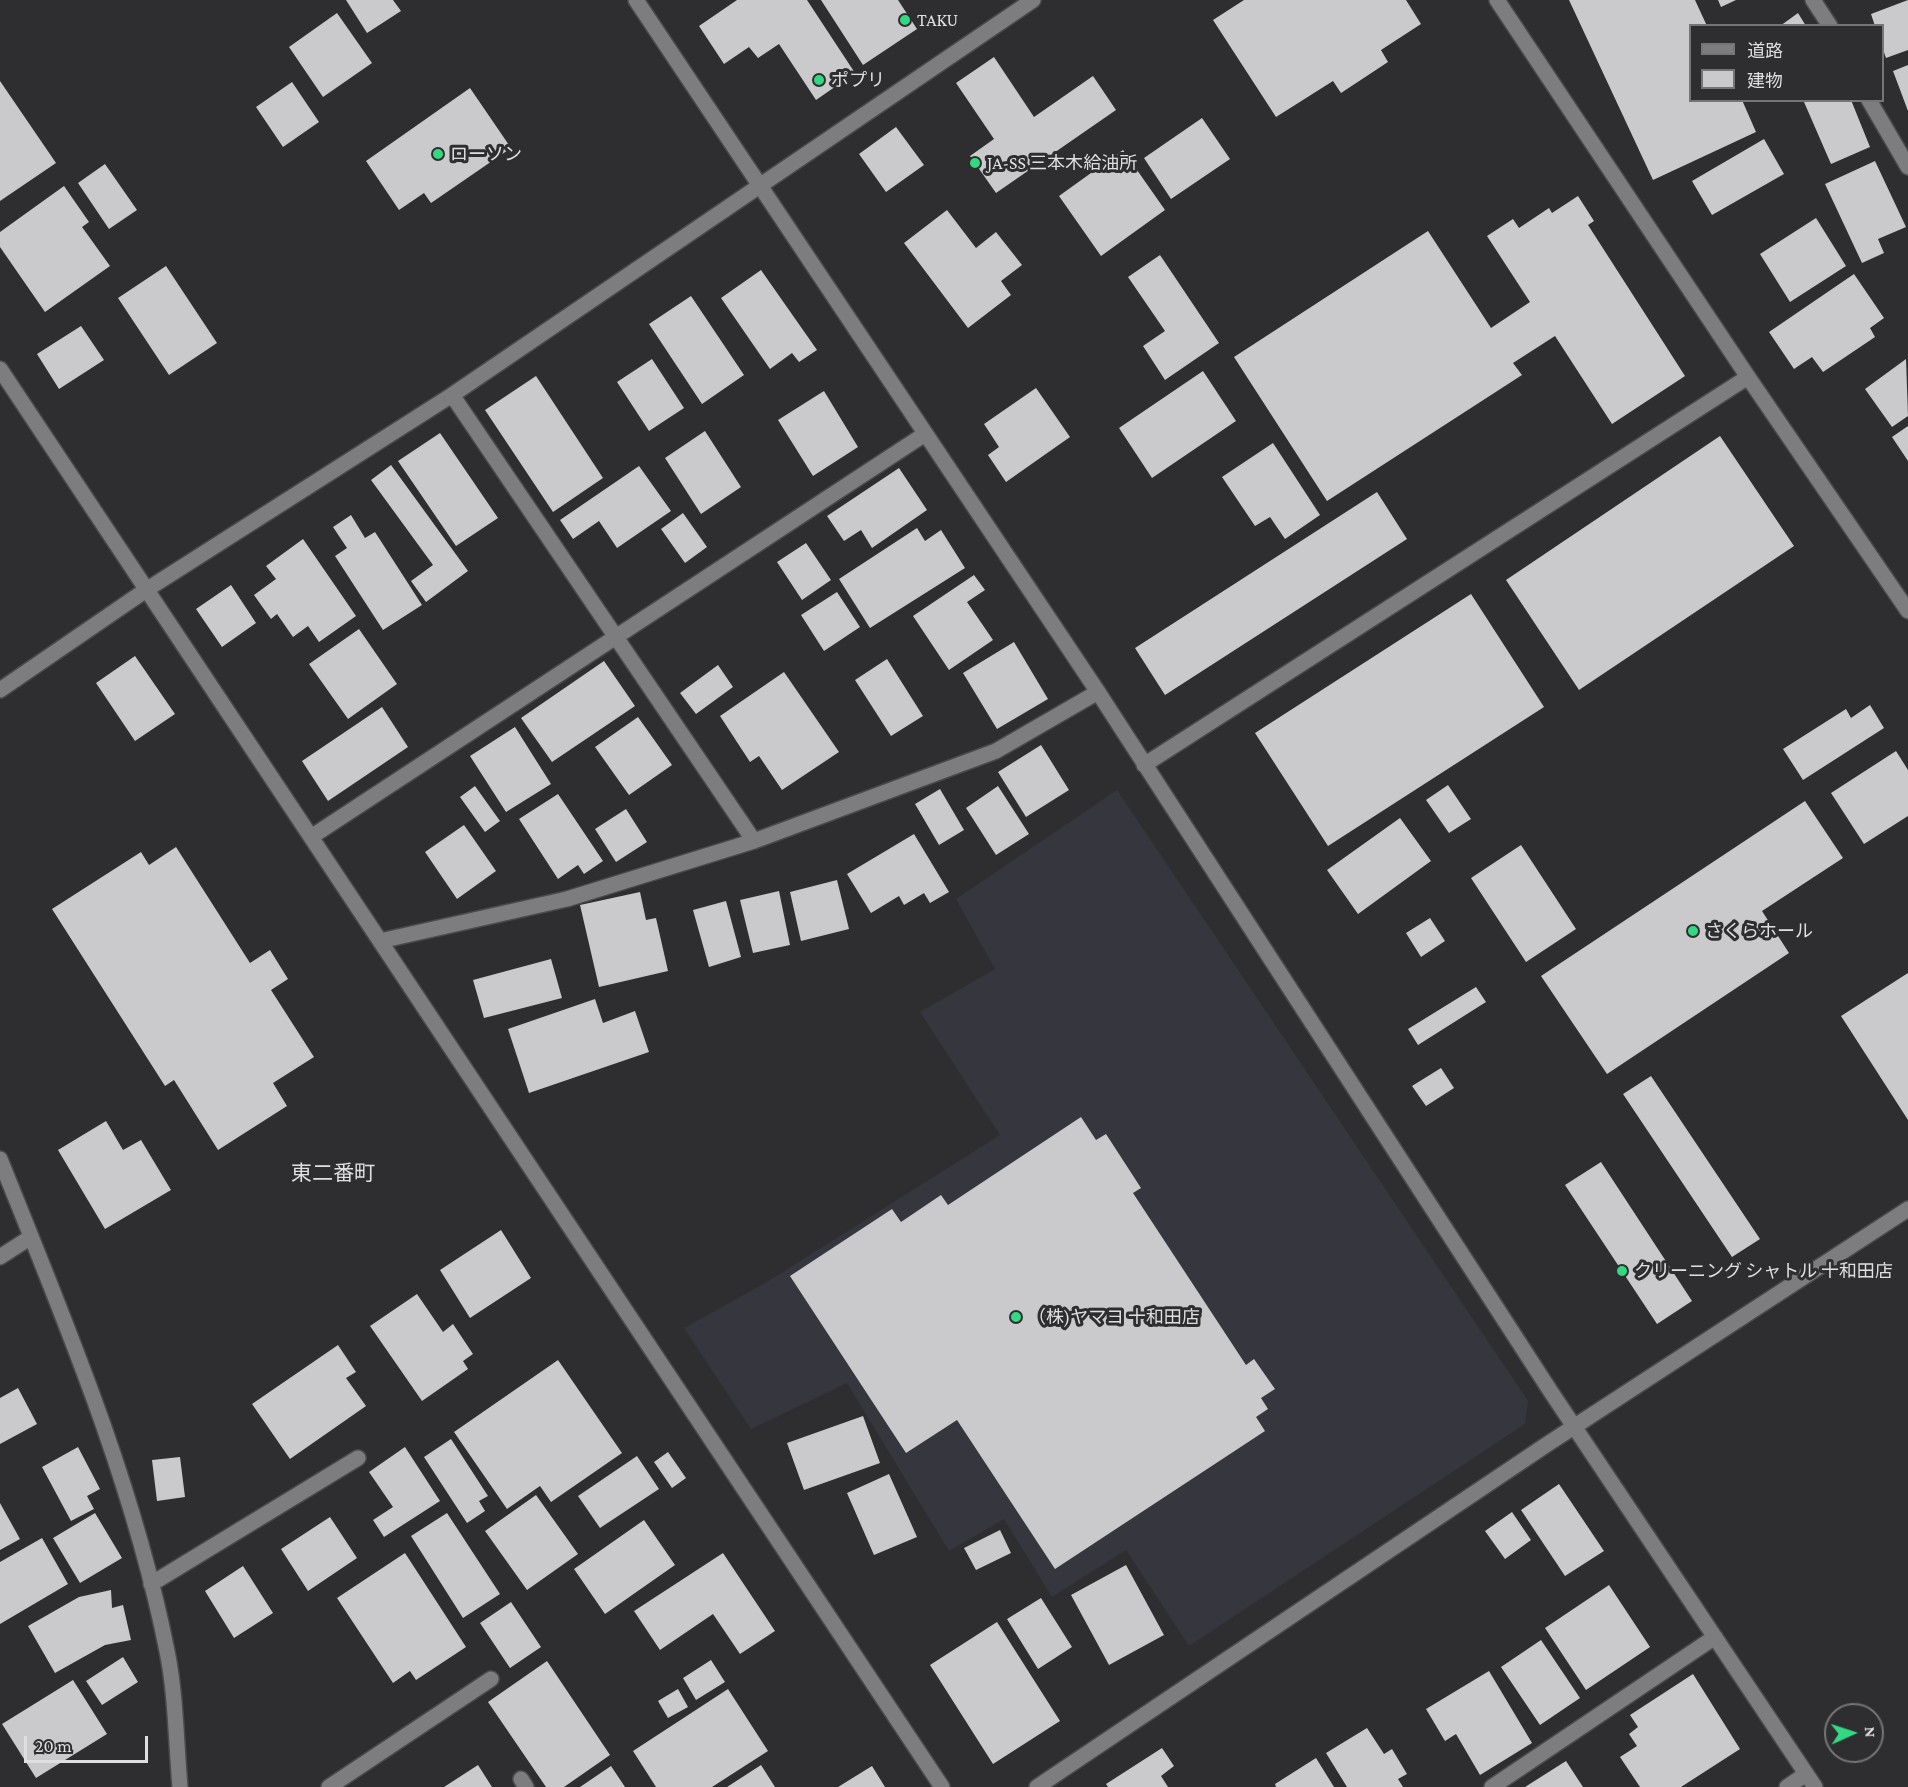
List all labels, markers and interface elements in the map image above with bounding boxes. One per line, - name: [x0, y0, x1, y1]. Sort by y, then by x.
- place label: TAKU: [917, 9, 958, 31]
- marker: TAKU: [898, 13, 912, 27]
- legend: [1689, 24, 1884, 102]
- text: 道路: [1747, 41, 1783, 61]
- place label: ポプリ: [831, 69, 885, 91]
- text: 建物: [1747, 71, 1783, 91]
- marker: ポプリ: [812, 73, 826, 87]
- place label: ローソン: [450, 143, 522, 165]
- marker: ローソン: [431, 147, 445, 161]
- place label: JA-SS 三本木給油所: [987, 152, 1137, 174]
- marker: JA-SS 三本木給油所: [968, 156, 982, 170]
- place label: さくらホール: [1705, 920, 1813, 942]
- marker: さくらホール: [1686, 924, 1700, 938]
- district label: 東二番町: [291, 1161, 375, 1187]
- place label: クリーニング シャトル 十和田店: [1634, 1260, 1893, 1282]
- marker: クリーニング シャトル 十和田店: [1615, 1264, 1629, 1278]
- place label: （株)ヤマヨ 十和田店: [1028, 1306, 1200, 1328]
- marker: （株)ヤマヨ 十和田店: [1009, 1310, 1023, 1324]
- north arrow: [1824, 1703, 1884, 1763]
- scale bar: [27, 1724, 152, 1762]
- text: N: [1862, 1726, 1879, 1738]
- text: 20 m: [35, 1736, 72, 1756]

